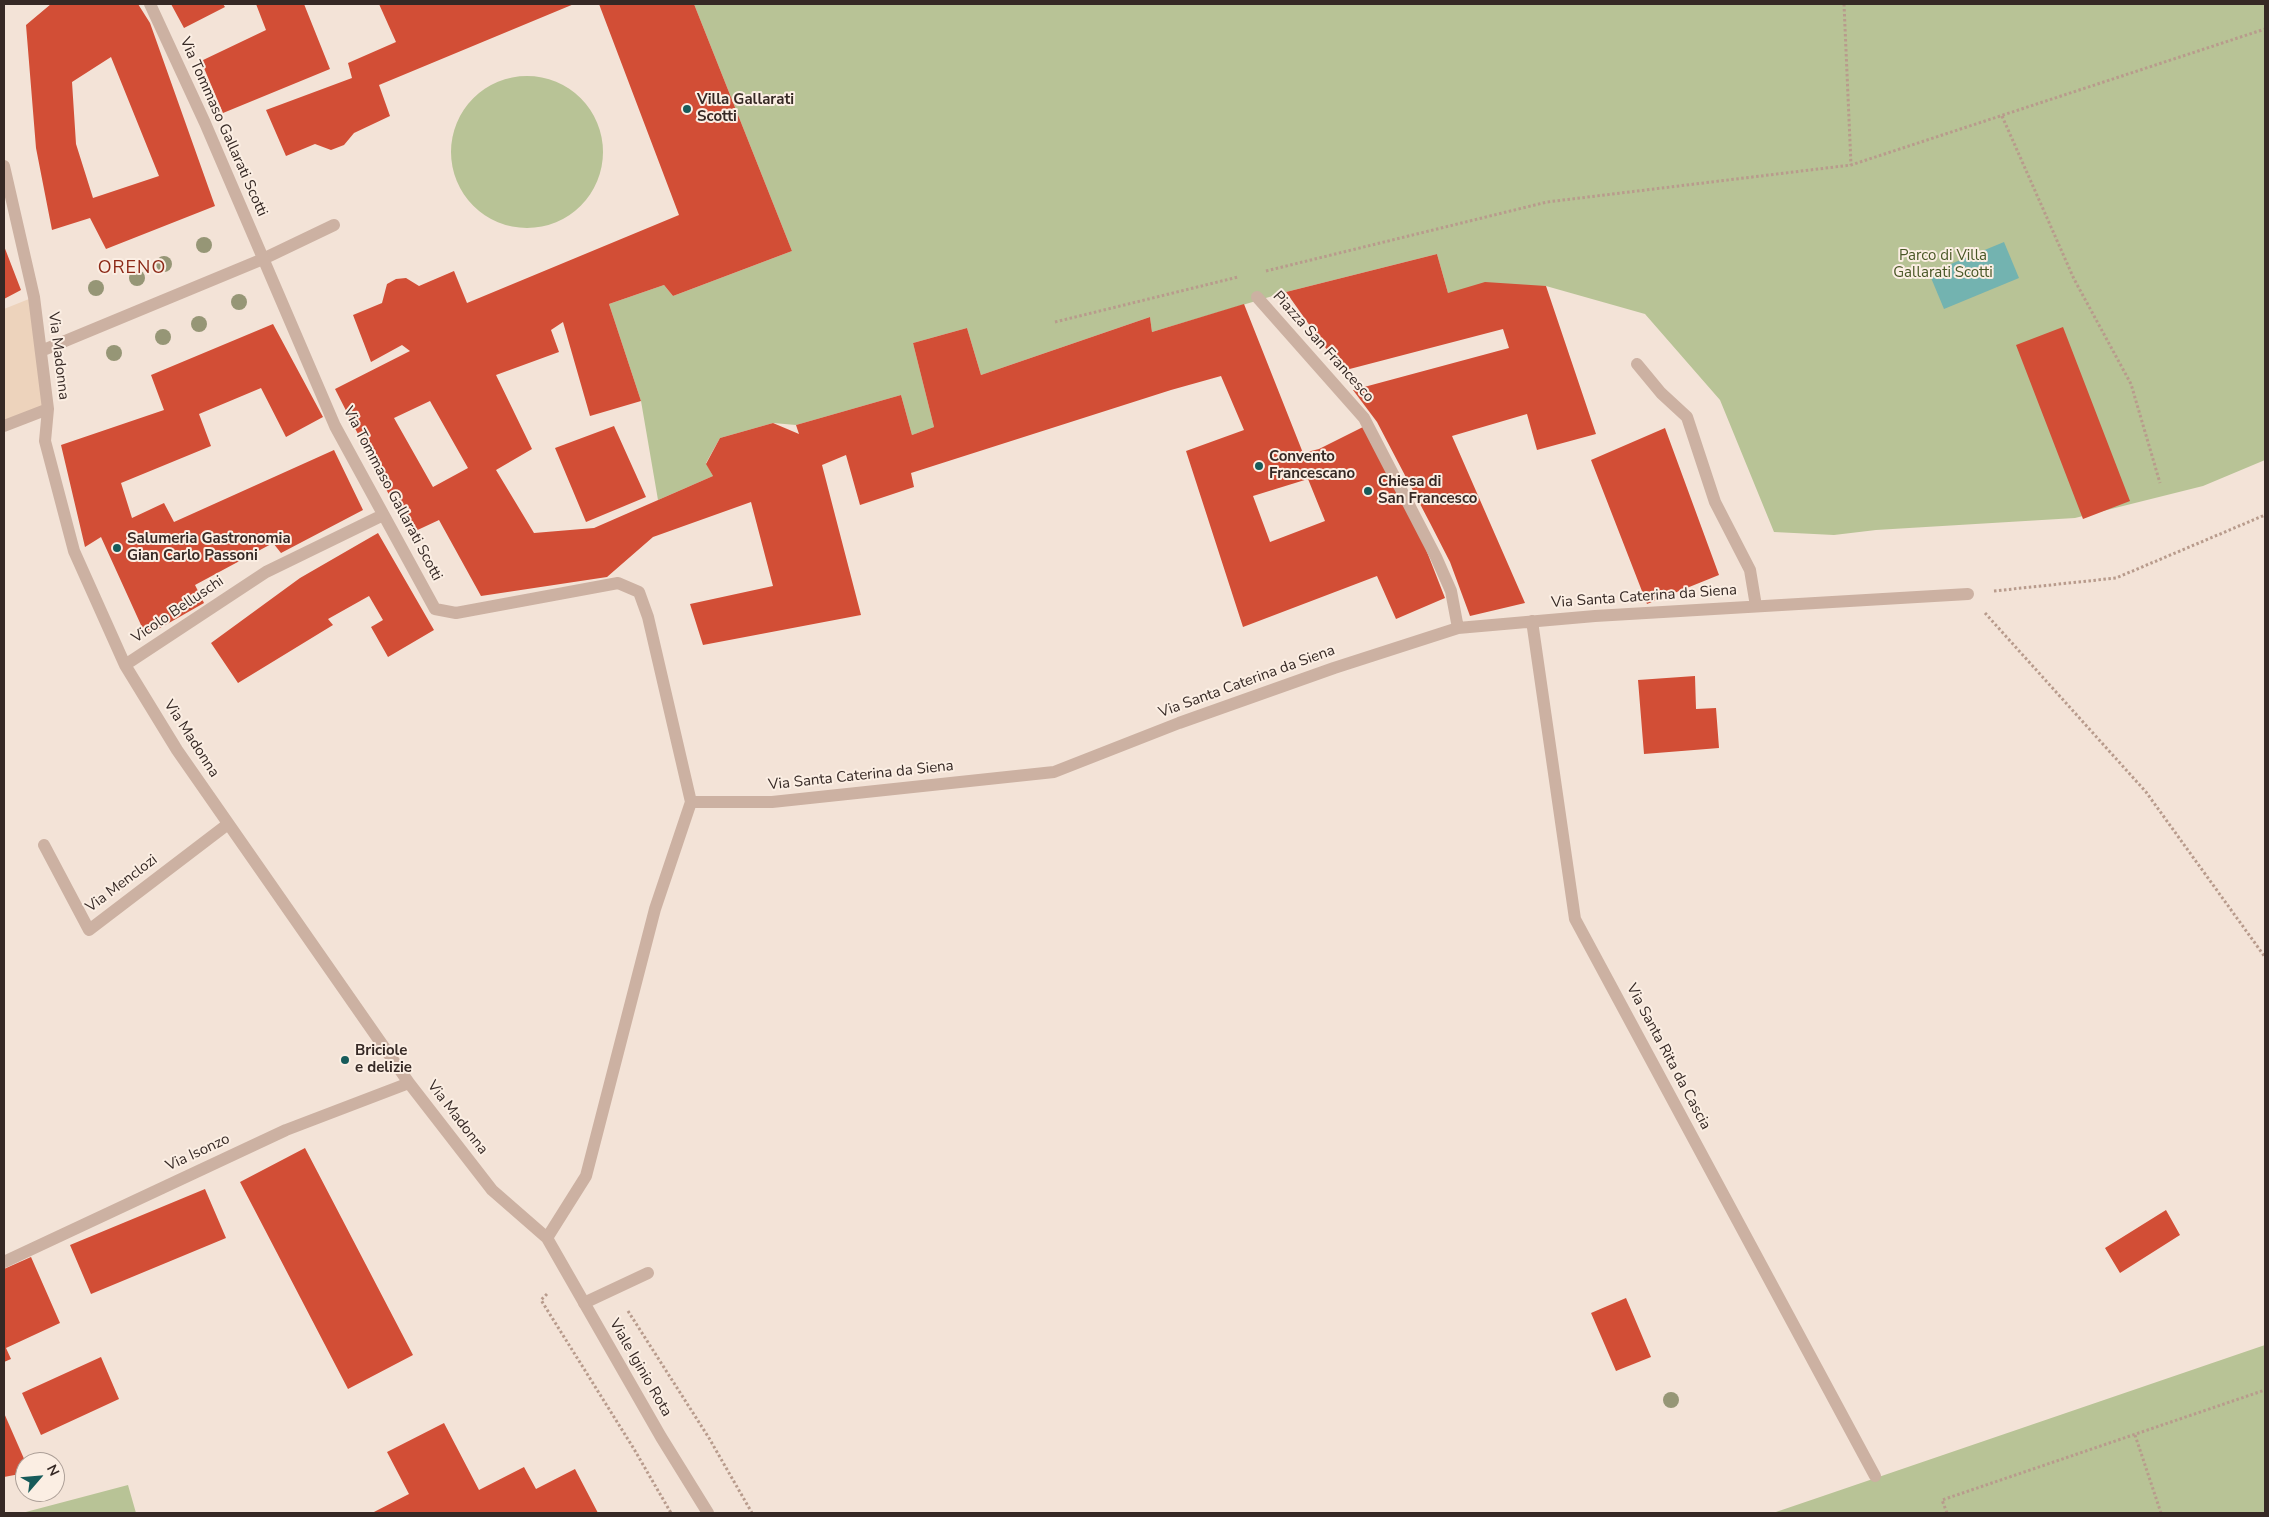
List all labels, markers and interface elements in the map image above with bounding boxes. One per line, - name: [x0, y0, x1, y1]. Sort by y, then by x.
- street label: Via Tommaso Gallarati Scotti: [175, 35, 271, 219]
- place label: Villa Gallarati Scotti: [697, 91, 794, 126]
- marker: Villa Gallarati Scotti: [681, 103, 693, 115]
- park label: Parco di Villa Gallarati Scotti: [1893, 247, 1993, 282]
- district label: ORENO: [97, 258, 167, 280]
- street label: Piazza San Francesco: [1268, 288, 1378, 406]
- street label: Via Madonna: [44, 311, 72, 401]
- street label: Via Tommaso Gallarati Scotti: [338, 404, 446, 584]
- place label: Convento Francescano: [1269, 448, 1355, 483]
- marker: Convento Francescano: [1253, 460, 1265, 472]
- place label: Chiesa di San Francesco: [1378, 473, 1478, 508]
- marker: Chiesa di San Francesco: [1362, 485, 1374, 497]
- place label: Salumeria Gastronomia Gian Carlo Passoni: [127, 530, 291, 565]
- marker: Salumeria Gastronomia Gian Carlo Passoni: [111, 542, 123, 554]
- street label: Vicolo Belluschi: [129, 573, 227, 647]
- street label: Via Santa Caterina da Siena: [1550, 582, 1738, 612]
- street label: Via Santa Caterina da Siena: [1156, 642, 1338, 722]
- street label: Via Madonna: [159, 697, 223, 781]
- street label: Via Santa Caterina da Siena: [767, 757, 955, 795]
- street label: Via Menclozi: [83, 851, 161, 917]
- street label: Via Santa Rita da Cascia: [1622, 981, 1714, 1133]
- place label: Briciole e delizie: [355, 1042, 412, 1077]
- marker: Briciole e delizie: [339, 1054, 351, 1066]
- street label: Via Madonna: [423, 1078, 491, 1158]
- street label: Via Isonzo: [163, 1130, 233, 1176]
- street label: Viale Iginio Rota: [605, 1316, 675, 1420]
- north arrow: [15, 1452, 65, 1502]
- text: N: [42, 1461, 64, 1479]

